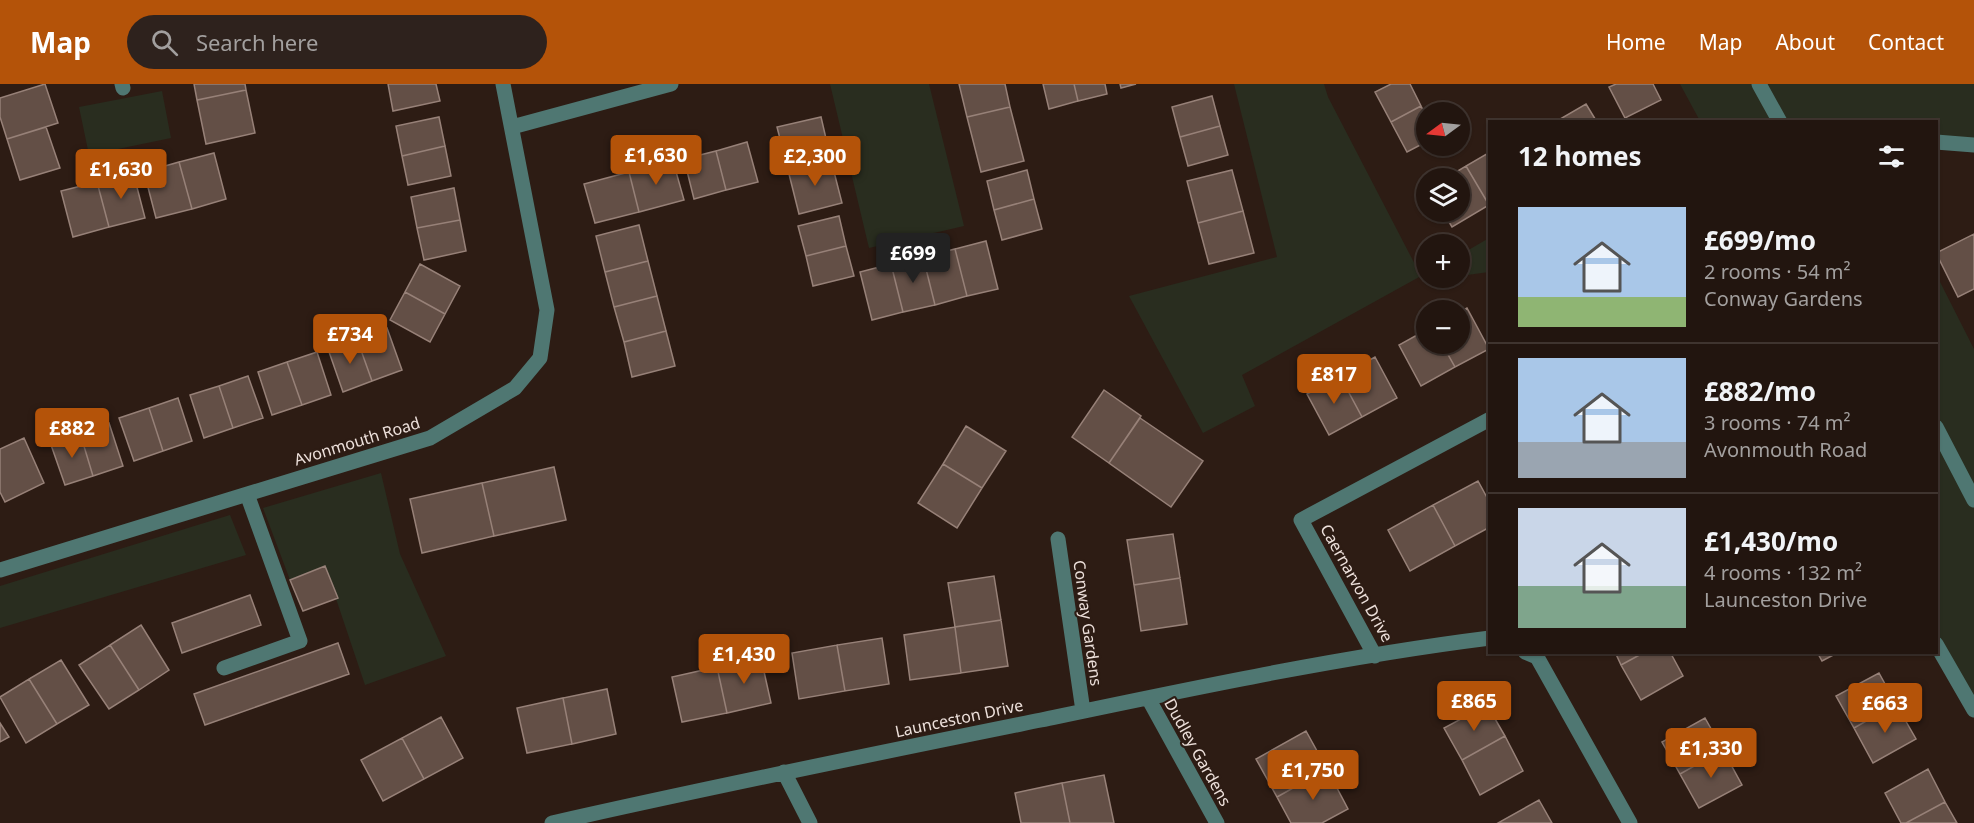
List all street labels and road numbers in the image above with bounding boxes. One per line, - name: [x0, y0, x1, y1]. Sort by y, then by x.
- street label: Avonmouth Road: [291, 411, 423, 471]
- street label: Caernarvon Drive: [1315, 520, 1399, 646]
- street label: Conway Gardens: [1068, 559, 1108, 687]
- street label: Launceston Drive: [893, 694, 1025, 742]
- street label: Dudley Gardens: [1159, 694, 1237, 810]

